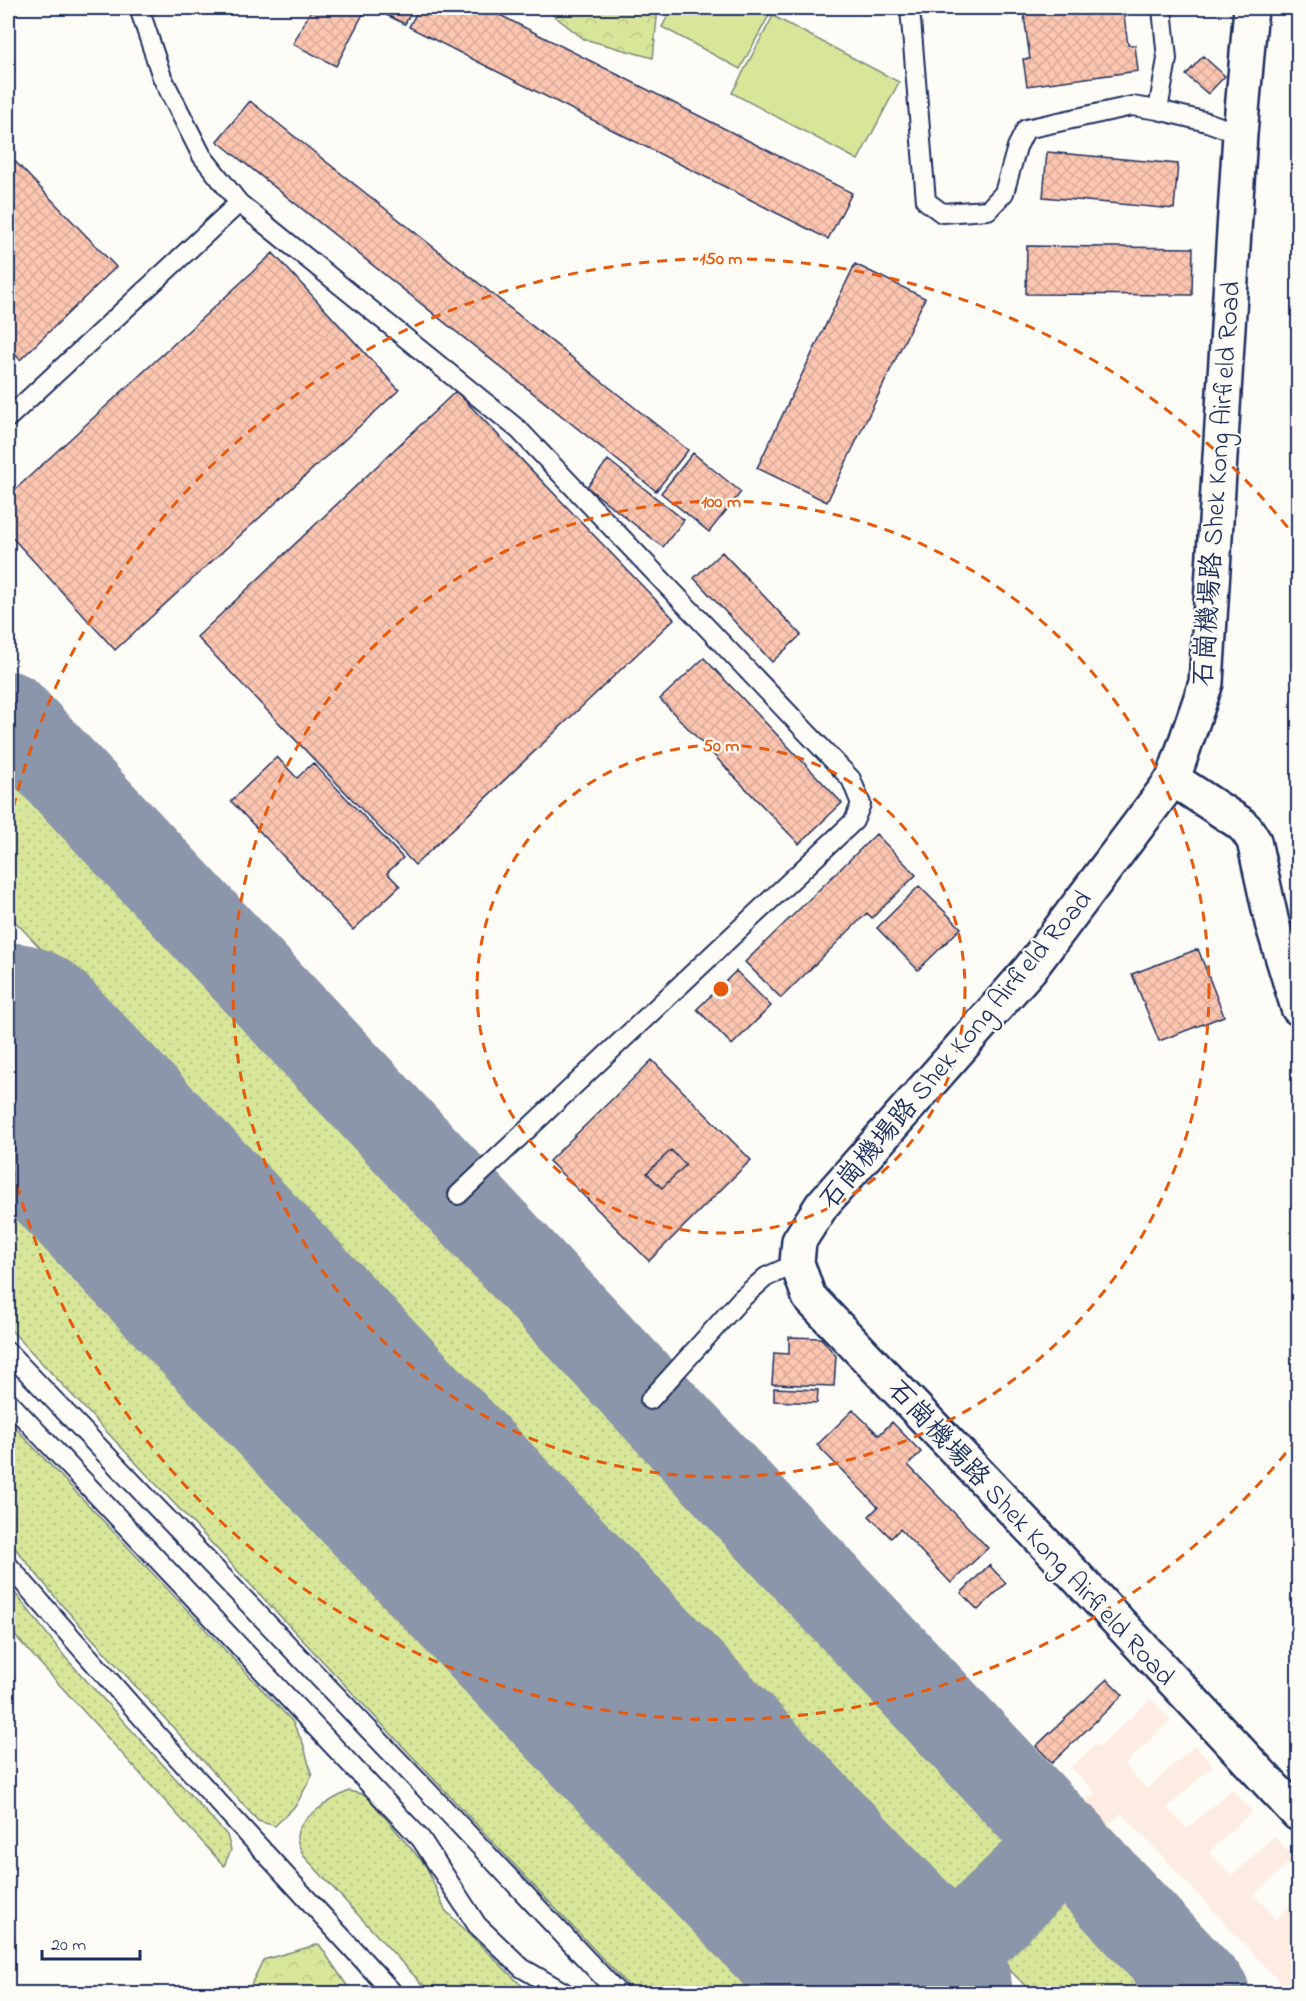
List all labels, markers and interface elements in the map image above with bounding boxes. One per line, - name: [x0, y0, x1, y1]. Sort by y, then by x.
- text: 150 m: [700, 247, 742, 273]
- street label: 石崗機場路 Shek Kong Airfield Road: [1185, 280, 1252, 688]
- text: 100 m: [701, 490, 741, 516]
- text: 50 m: [703, 734, 739, 760]
- street label: 石崗機場路 Shek Kong Airfield Road: [811, 882, 1102, 1219]
- centre of rings: [711, 979, 731, 999]
- street label: 石崗機場路 Shek Kong Airfield Road: [877, 1372, 1183, 1696]
- scale bar: [42, 1923, 140, 1961]
- text: 20 m: [51, 1933, 86, 1959]

